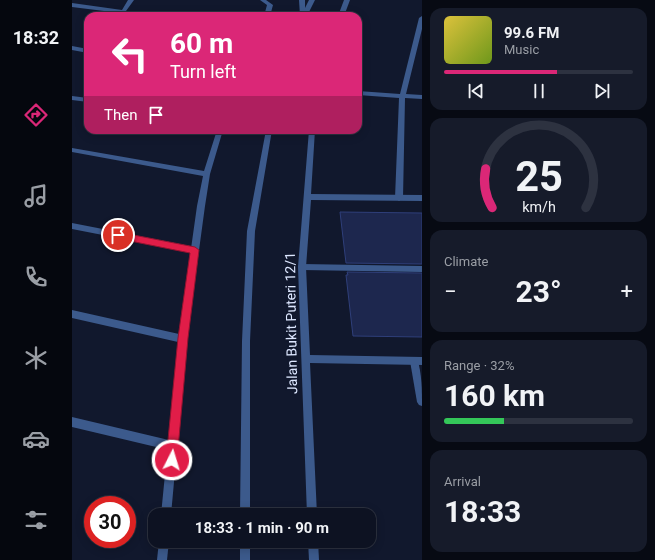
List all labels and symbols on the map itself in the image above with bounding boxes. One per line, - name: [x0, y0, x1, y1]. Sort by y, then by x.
- pin: [101, 218, 135, 252]
- street label: Jalan Bukit Puteri 12/1: [282, 252, 300, 394]
- position arrow: [151, 439, 193, 481]
- speed limit sign: 30: [84, 496, 136, 548]

